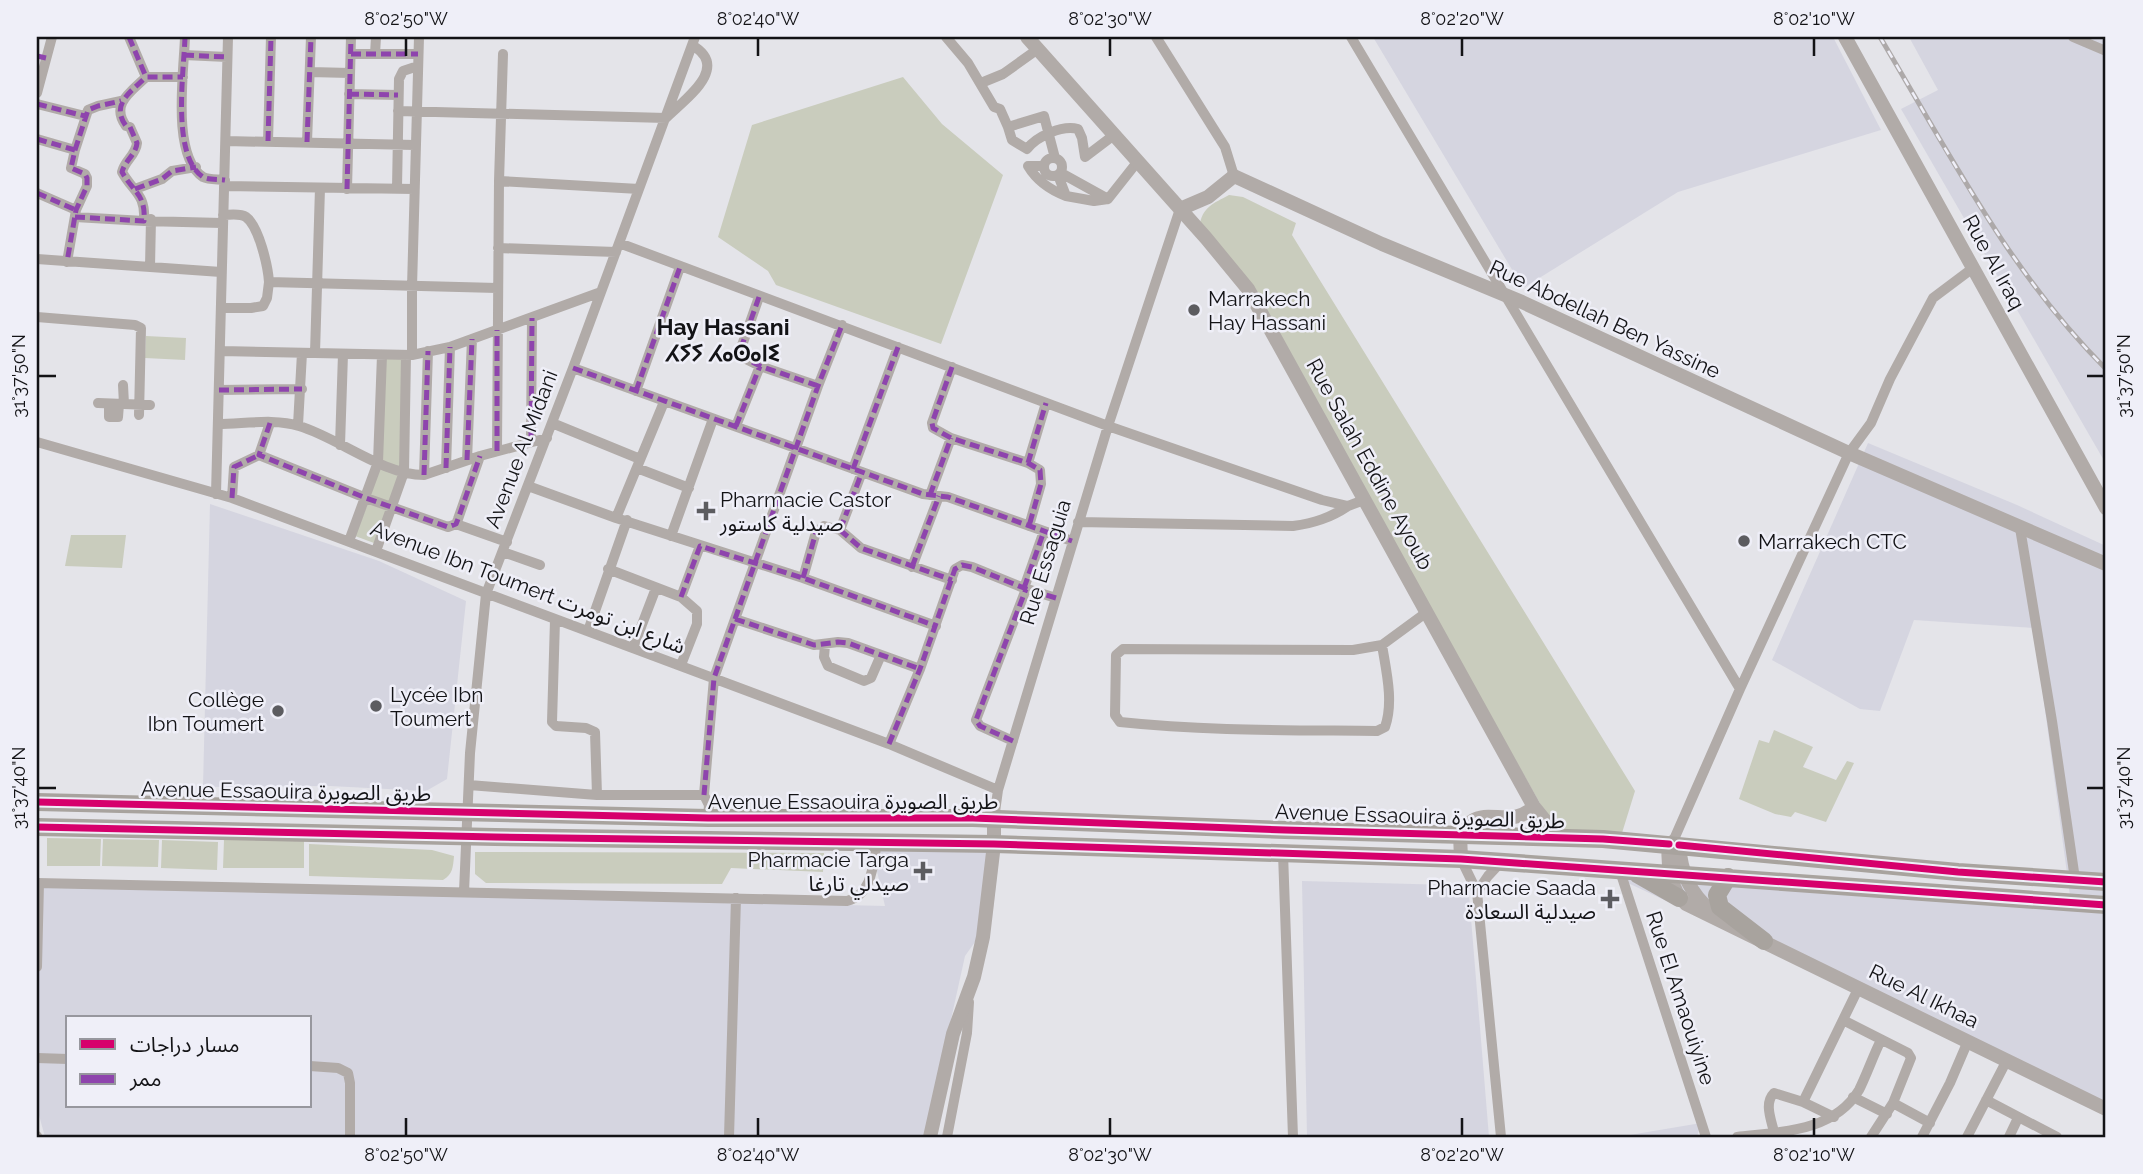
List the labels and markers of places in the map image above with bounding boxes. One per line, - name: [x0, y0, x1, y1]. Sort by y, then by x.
- place label: Marrakech Hay Hassani: [1208, 286, 1326, 335]
- marker: Marrakech Hay Hassani: [1186, 302, 1202, 318]
- place label: Pharmacie Castor صيدلية كاستور: [719, 487, 892, 536]
- marker: Pharmacie Castor صيدلية كاستور: [698, 503, 714, 519]
- place label: Marrakech CTC: [1758, 529, 1907, 554]
- marker: Marrakech CTC: [1736, 533, 1752, 549]
- place label: Lycée Ibn Toumert: [390, 682, 483, 731]
- place label: Collège Ibn Toumert: [147, 687, 264, 736]
- marker: Lycée Ibn Toumert: [368, 698, 384, 714]
- marker: Collège Ibn Toumert: [270, 703, 286, 719]
- place label: Pharmacie Targa صيدلي تارغا: [747, 847, 909, 899]
- marker: Pharmacie Targa صيدلي تارغا: [915, 863, 931, 879]
- place label: Pharmacie Saada صيدلية السعادة: [1427, 875, 1596, 924]
- marker: Pharmacie Saada صيدلية السعادة: [1602, 891, 1618, 907]

